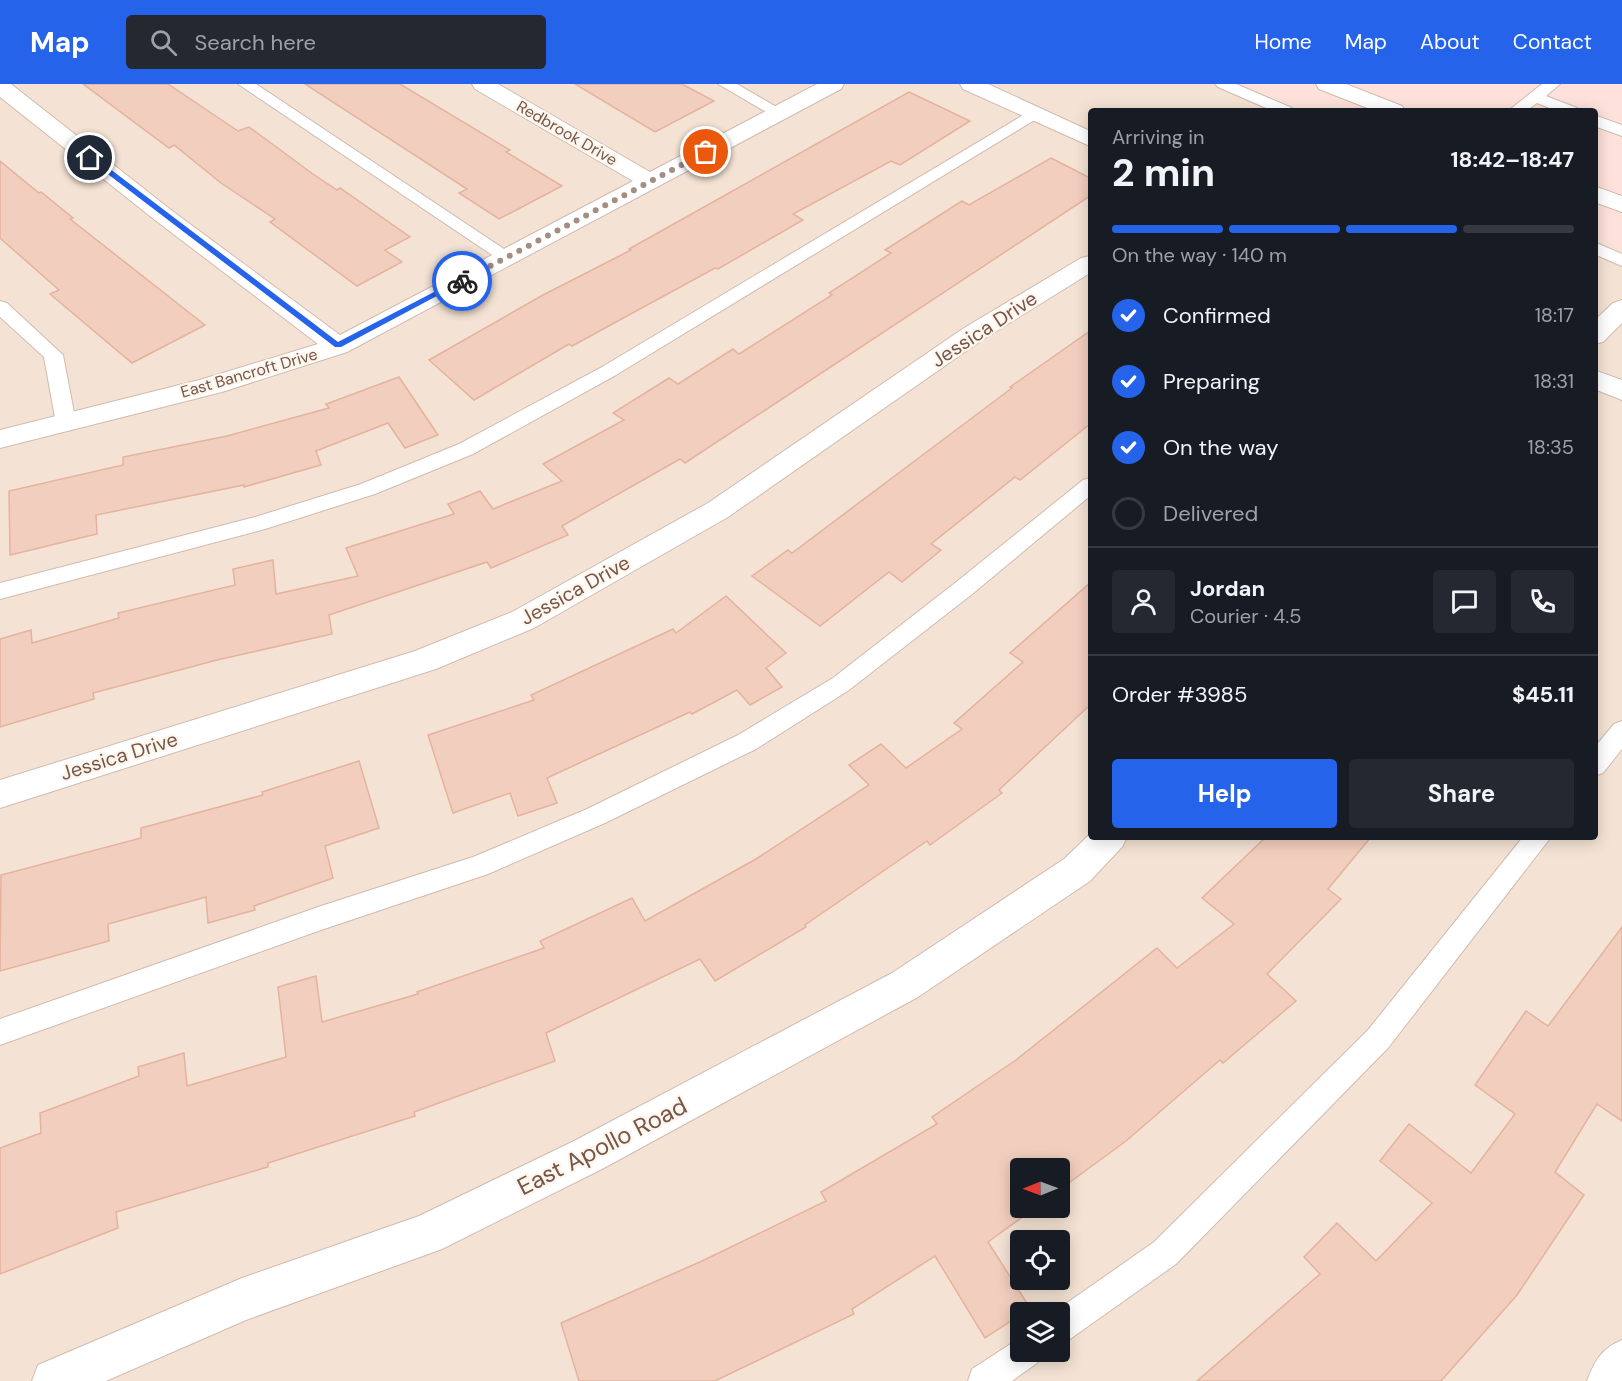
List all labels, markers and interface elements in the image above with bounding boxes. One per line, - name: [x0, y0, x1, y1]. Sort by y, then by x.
- search box: [126, 15, 546, 69]
- text: Map: [30, 24, 90, 61]
- icon: search: [147, 26, 180, 59]
- text: Search here: [195, 28, 316, 57]
- text: Home: [1254, 28, 1312, 56]
- text: Map: [1345, 28, 1387, 56]
- text: About: [1420, 28, 1480, 56]
- text: Contact: [1513, 28, 1592, 56]
- street label: Redbrook Drive: [513, 96, 621, 170]
- text: Arriving in: [1112, 124, 1204, 150]
- pin: [680, 126, 731, 177]
- pin: [64, 132, 115, 183]
- icon: bag: [689, 135, 722, 168]
- icon: home: [73, 141, 106, 174]
- text: 18:42–18:47: [1451, 145, 1574, 174]
- text: 2 min: [1112, 147, 1215, 198]
- text: On the way · 140 m: [1112, 242, 1287, 268]
- courier: [432, 251, 492, 311]
- icon: bike: [446, 265, 479, 298]
- street label: Jessica Drive: [926, 285, 1042, 373]
- icon: check: [1112, 299, 1145, 332]
- text: Confirmed: [1163, 301, 1271, 330]
- text: 18:17: [1535, 302, 1574, 328]
- street label: East Bancroft Drive: [178, 343, 320, 403]
- icon: check: [1112, 365, 1145, 398]
- text: Preparing: [1163, 367, 1260, 396]
- text: 18:31: [1534, 368, 1574, 394]
- icon: check: [1112, 431, 1145, 464]
- text: On the way: [1163, 433, 1278, 462]
- text: 18:35: [1528, 434, 1574, 460]
- text: Delivered: [1163, 499, 1258, 528]
- street label: Jessica Drive: [516, 549, 634, 631]
- button: person: [1112, 570, 1175, 633]
- button: chat: [1433, 570, 1496, 633]
- button: phone: [1511, 570, 1574, 633]
- text: Jordan: [1190, 574, 1265, 603]
- text: Courier · 4.5: [1190, 603, 1302, 629]
- text: Order #3985: [1112, 680, 1247, 709]
- text: $45.11: [1512, 680, 1574, 709]
- street label: Jessica Drive: [57, 726, 181, 786]
- button: Help: [1112, 759, 1337, 828]
- button: Share: [1349, 759, 1574, 828]
- street label: East Apollo Road: [512, 1090, 692, 1202]
- north arrow: [1010, 1158, 1070, 1218]
- map controls: [1010, 1158, 1070, 1362]
- button: locate: [1010, 1230, 1070, 1290]
- button: layers: [1010, 1302, 1070, 1362]

